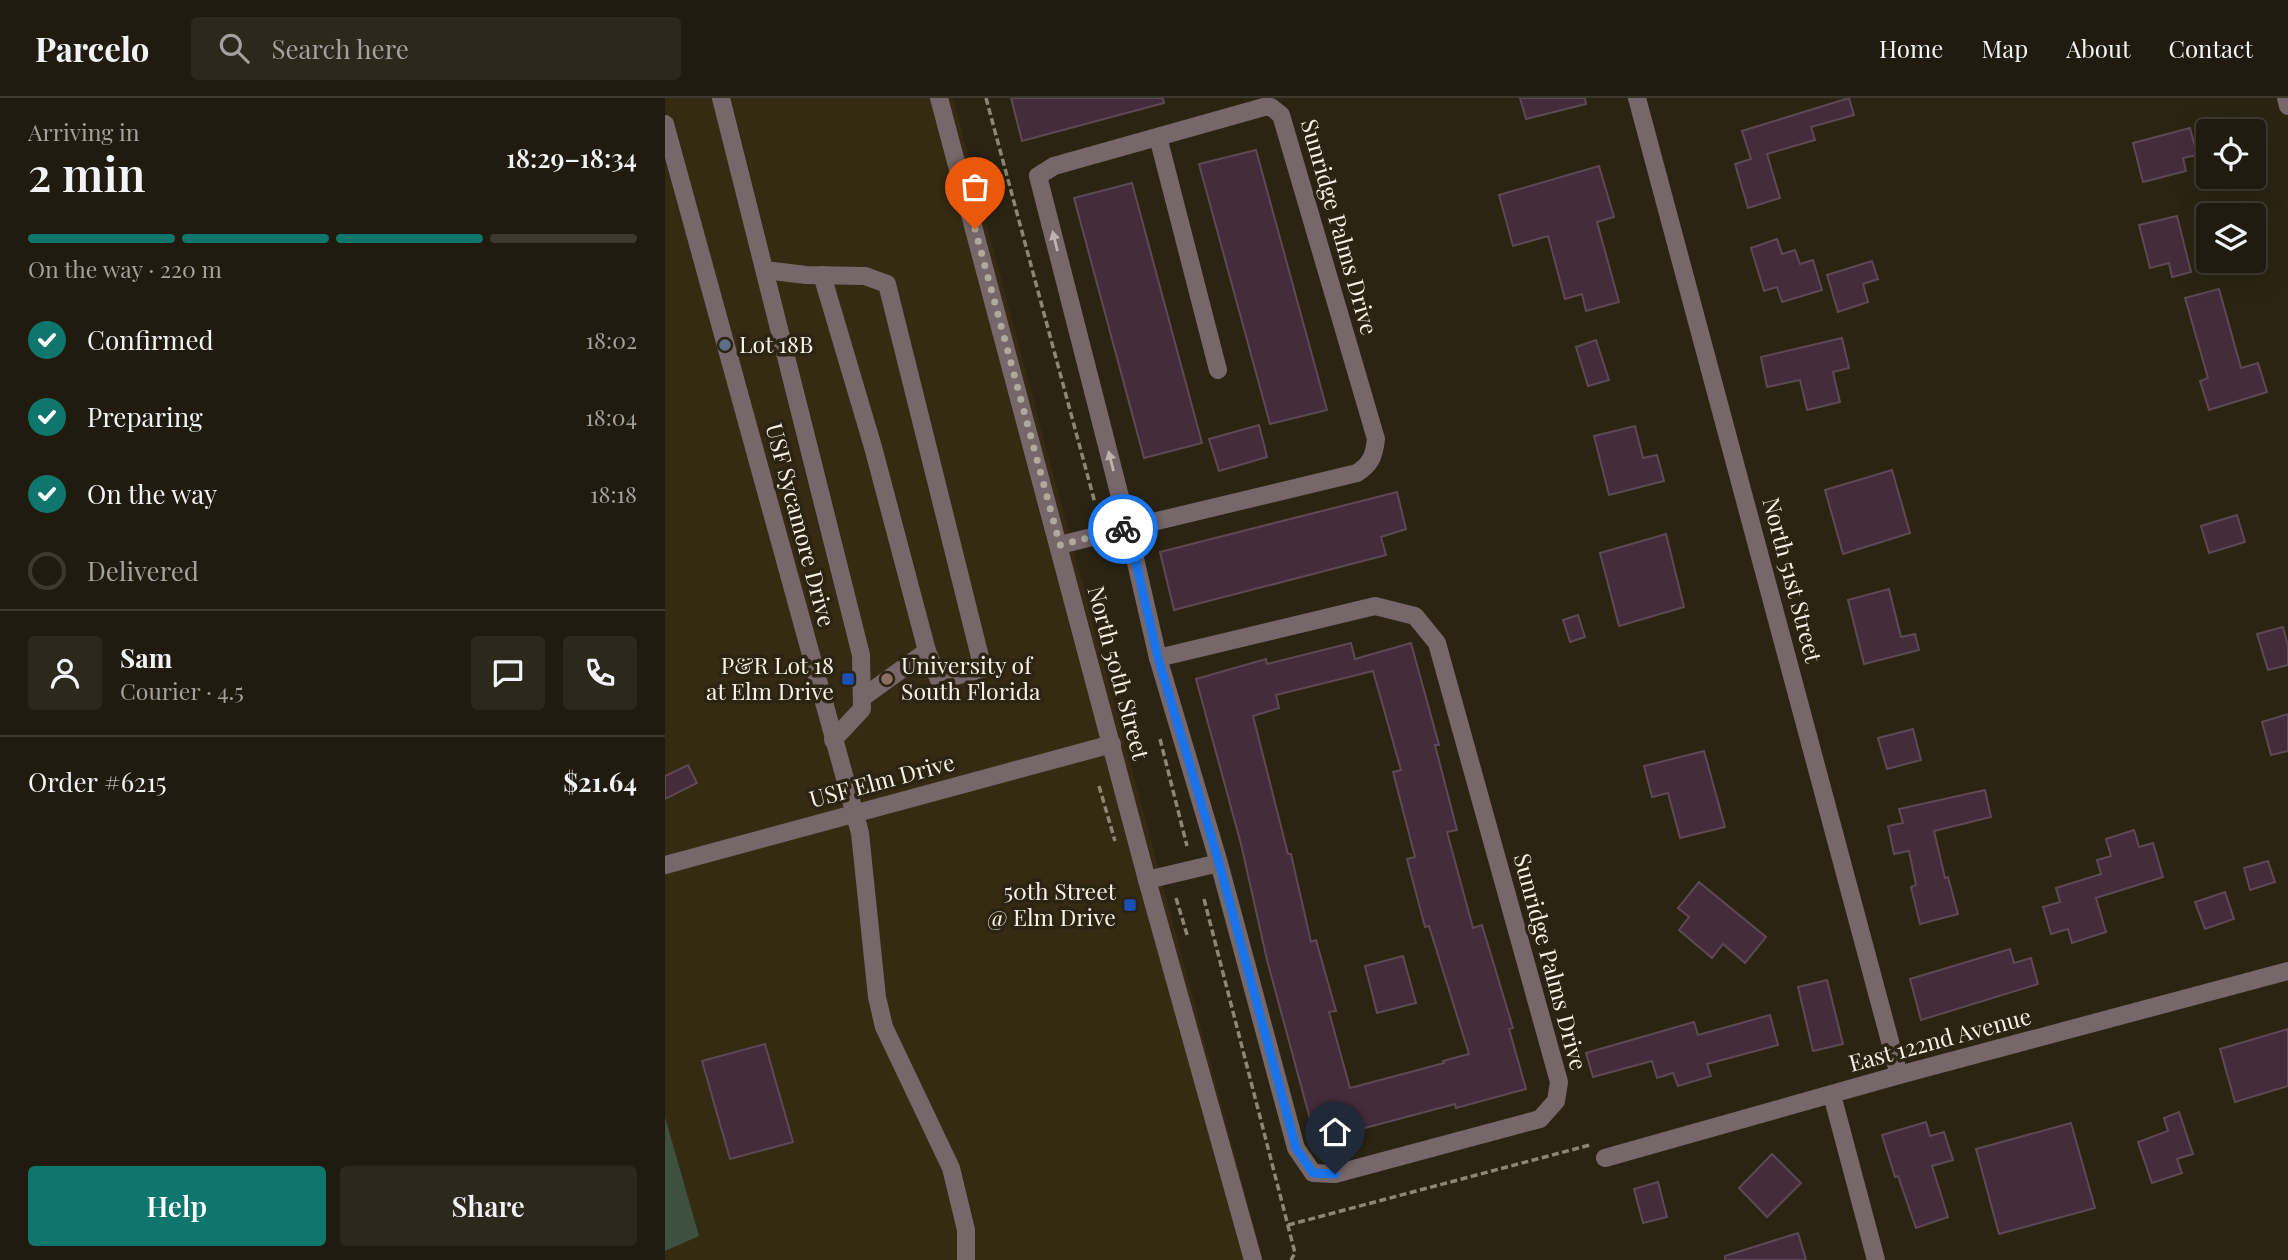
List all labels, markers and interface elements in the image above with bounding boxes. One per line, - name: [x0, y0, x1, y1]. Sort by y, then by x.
- search box: [191, 17, 681, 80]
- text: Parcelo: [35, 26, 149, 70]
- icon: search: [215, 29, 253, 67]
- text: Search here: [271, 31, 409, 66]
- text: Home: [1879, 32, 1943, 64]
- text: Map: [1981, 32, 2028, 64]
- text: About: [2066, 32, 2130, 64]
- text: Contact: [2168, 32, 2253, 64]
- street label: Sunridge Palms Drive: [1295, 115, 1386, 338]
- text: Arriving in: [28, 116, 140, 147]
- map controls: [2196, 119, 2266, 273]
- button: locate: [2196, 119, 2266, 189]
- text: 18:29–18:34: [506, 140, 637, 175]
- text: 2 min: [28, 142, 146, 204]
- pin: [945, 157, 1005, 229]
- icon: bag: [956, 168, 994, 206]
- button: layers: [2196, 203, 2266, 273]
- one-way arrow: [1049, 230, 1060, 252]
- text: On the way · 220 m: [28, 253, 222, 284]
- icon: check: [28, 321, 66, 359]
- text: Confirmed: [87, 322, 214, 357]
- text: 18:02: [586, 324, 637, 355]
- place label: Lot 18B: [739, 328, 813, 359]
- marker: Lot 18B: [717, 337, 733, 353]
- icon: check: [28, 398, 66, 436]
- text: Preparing: [87, 399, 203, 434]
- text: 18:04: [585, 401, 637, 432]
- street label: USF Sycamore Drive: [759, 420, 844, 630]
- one-way arrow: [1105, 450, 1116, 472]
- icon: check: [28, 475, 66, 513]
- text: On the way: [87, 476, 217, 511]
- text: 18:18: [590, 478, 637, 509]
- courier: [1088, 494, 1158, 564]
- street label: North 51st Street: [1757, 494, 1831, 666]
- icon: bike: [1104, 510, 1142, 548]
- text: Delivered: [87, 553, 199, 588]
- street label: North 50th Street: [1081, 582, 1158, 764]
- button: person: [28, 636, 102, 710]
- button: chat: [471, 636, 545, 710]
- button: phone: [563, 636, 637, 710]
- text: Sam: [120, 640, 172, 675]
- place label: P&R Lot 18 at Elm Drive: [706, 649, 834, 706]
- place label: University of South Florida: [901, 649, 1041, 706]
- marker: P&R Lot 18 at Elm Drive: [840, 671, 856, 687]
- marker: University of South Florida: [879, 671, 895, 687]
- text: Courier · 4.5: [120, 675, 244, 706]
- street label: USF Elm Drive: [805, 745, 958, 814]
- text: Order #6215: [28, 764, 167, 799]
- text: $21.64: [563, 764, 637, 799]
- street label: Sunridge Palms Drive: [1508, 850, 1595, 1073]
- place label: 50th Street @ Elm Drive: [987, 875, 1117, 932]
- marker: 50th Street @ Elm Drive: [1122, 897, 1138, 913]
- street label: East 122nd Avenue: [1845, 999, 2034, 1078]
- pin: [1305, 1102, 1365, 1174]
- icon: home: [1316, 1113, 1354, 1151]
- button: Help: [28, 1166, 326, 1246]
- button: Share: [340, 1166, 637, 1246]

